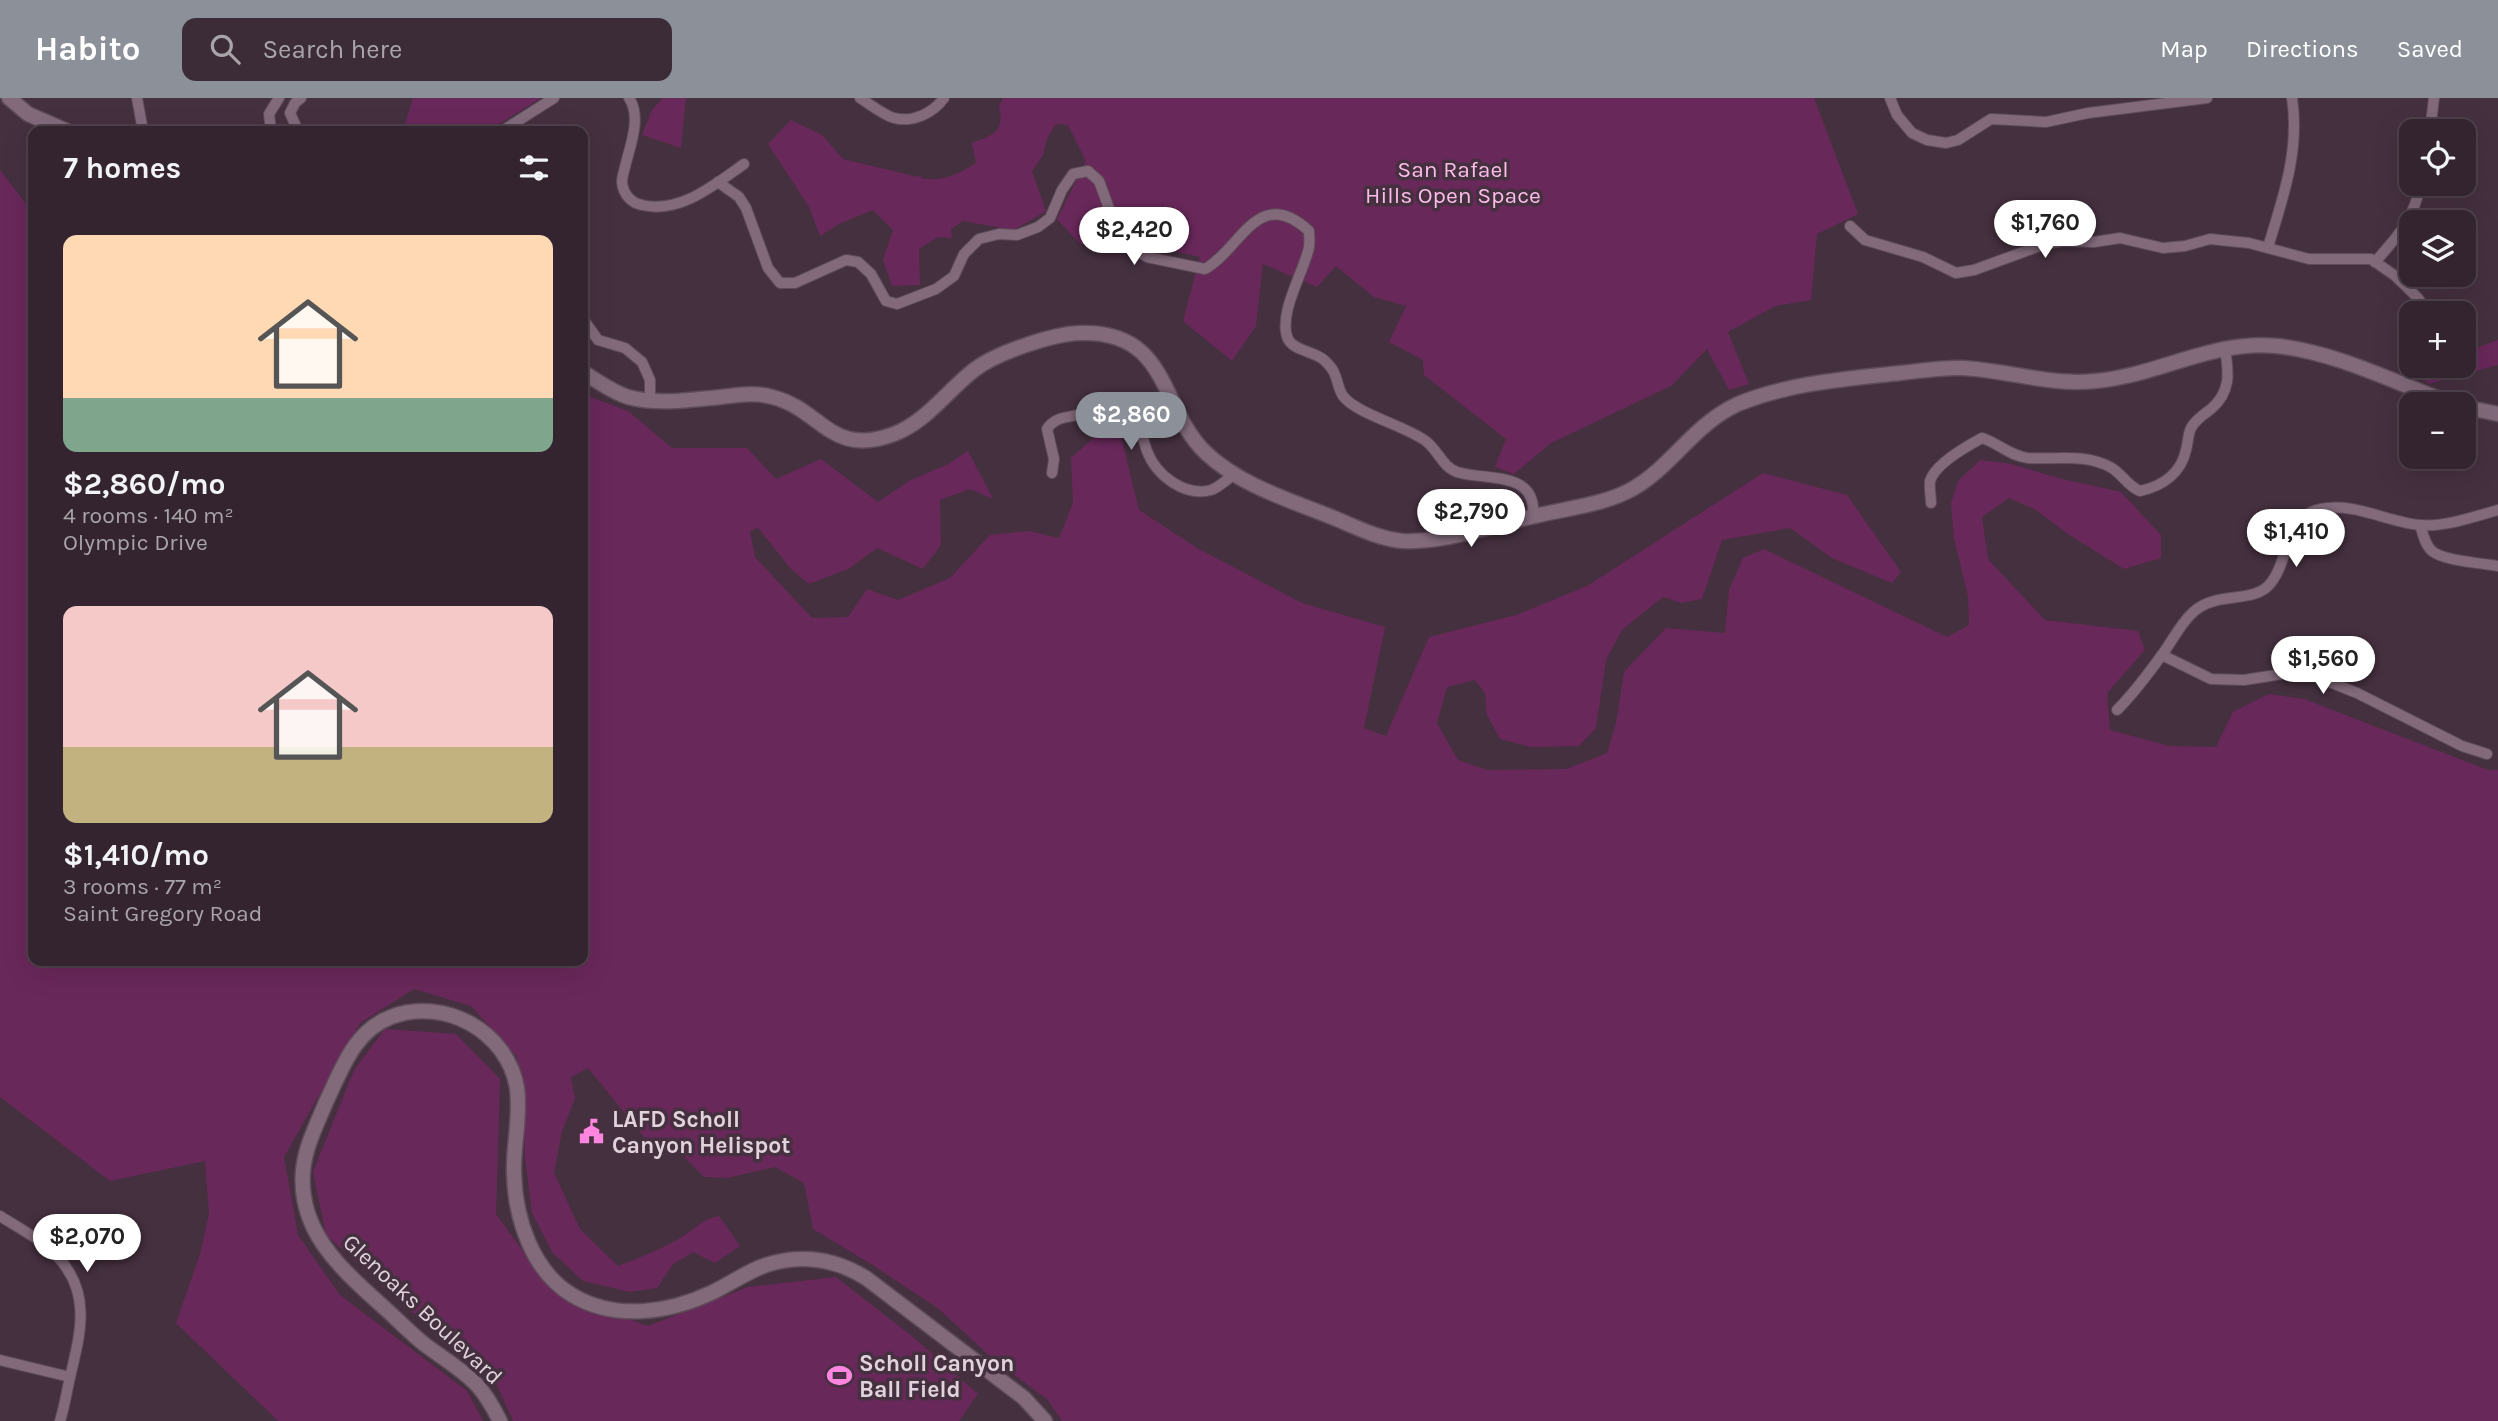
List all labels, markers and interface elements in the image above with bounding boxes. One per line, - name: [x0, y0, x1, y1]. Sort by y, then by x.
- search box: [182, 18, 672, 81]
- text: Habito: [35, 30, 140, 68]
- icon: search: [206, 30, 244, 68]
- text: Search here: [262, 34, 402, 65]
- text: Map: [2160, 35, 2208, 63]
- text: Directions: [2246, 35, 2359, 63]
- text: Saved: [2397, 35, 2463, 63]
- map controls: [2399, 119, 2476, 469]
- button: locate: [2399, 119, 2476, 196]
- icon: filters: [515, 149, 553, 187]
- text: 7 homes: [63, 150, 181, 186]
- park label: San Rafael Hills Open Space: [1365, 156, 1541, 209]
- pin: $1,760: [1988, 200, 2102, 260]
- pin: $2,420: [1077, 208, 1191, 267]
- text: $1,760: [2010, 209, 2080, 236]
- button: layers: [2399, 210, 2476, 287]
- text: $2,420: [1095, 216, 1173, 243]
- icon: home: [245, 281, 371, 407]
- button: +: [2399, 301, 2476, 378]
- pin: $2,860: [1074, 392, 1188, 452]
- button: −: [2399, 392, 2476, 469]
- text: $2,860: [1092, 401, 1170, 428]
- text: $2,860/mo: [63, 466, 226, 502]
- pin: $2,790: [1414, 490, 1528, 549]
- text: $2,790: [1433, 498, 1509, 525]
- text: 4 rooms · 140 m²: [63, 502, 234, 529]
- pin: $1,410: [2239, 510, 2353, 569]
- text: $1,410: [2263, 518, 2329, 545]
- text: Olympic Drive: [63, 529, 208, 556]
- pin: $1,560: [2266, 636, 2380, 696]
- text: $1,560: [2287, 645, 2359, 672]
- icon: home: [245, 652, 371, 778]
- text: $1,410/mo: [63, 837, 209, 873]
- text: 3 rooms · 77 m²: [63, 873, 222, 900]
- text: Saint Gregory Road: [63, 900, 262, 927]
- place label: LAFD Scholl Canyon Helispot: [612, 1106, 790, 1159]
- public building icon: LAFD Scholl Canyon Helispot: [578, 1118, 606, 1146]
- pin: $2,070: [30, 1214, 144, 1274]
- text: $2,070: [49, 1223, 125, 1250]
- street label: Glenoaks Boulevard: [337, 1229, 508, 1390]
- place label: Scholl Canyon Ball Field: [859, 1350, 1014, 1403]
- sports icon: Scholl Canyon Ball Field: [825, 1362, 853, 1390]

